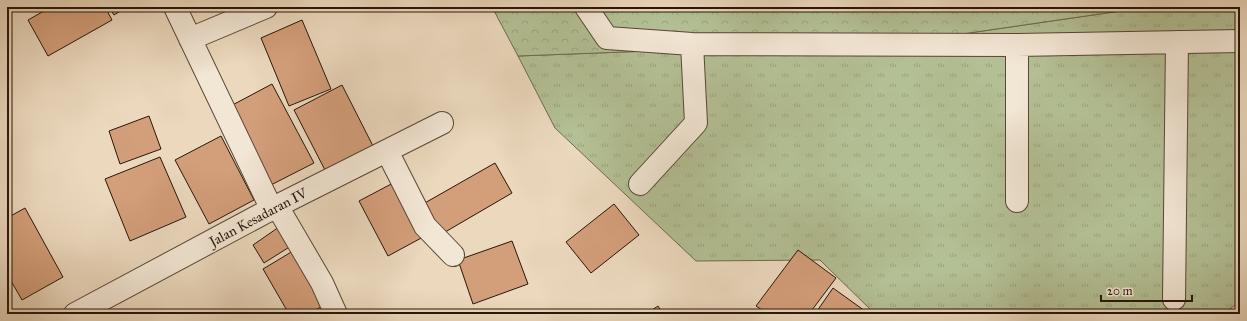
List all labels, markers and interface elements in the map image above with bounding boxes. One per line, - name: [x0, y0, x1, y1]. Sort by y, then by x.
- street label: Jalan Kesadaran IV: [205, 184, 312, 252]
- scale bar: [1101, 277, 1192, 303]
- text: 20 m: [1107, 284, 1133, 298]

